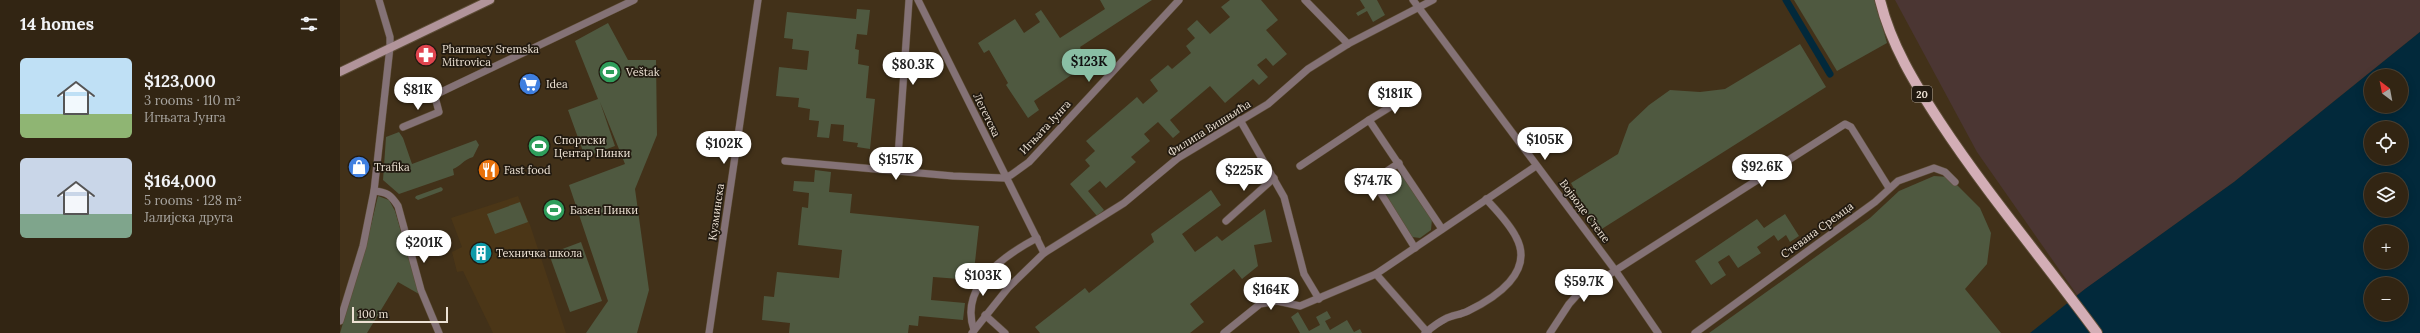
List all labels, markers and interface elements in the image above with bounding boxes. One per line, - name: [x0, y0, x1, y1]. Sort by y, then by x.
- text: 14 homes: [20, 13, 94, 35]
- icon: filters: [298, 13, 320, 35]
- pharmacy icon: Pharmacy Sremska Mitrovica: [413, 42, 439, 68]
- place label: Pharmacy Sremska Mitrovica: [442, 42, 539, 69]
- pin: $123K: [1061, 49, 1117, 83]
- pin: $80.3K: [880, 52, 946, 86]
- text: $123K: [1071, 53, 1107, 70]
- text: $80.3K: [892, 56, 934, 73]
- sports icon: Veštak: [597, 59, 623, 85]
- place label: Veštak: [625, 65, 660, 79]
- north arrow: [2364, 69, 2408, 113]
- map controls: [2364, 69, 2408, 321]
- text: $123,000: [144, 70, 216, 92]
- supermarket icon: Idea: [517, 71, 543, 97]
- icon: home: [52, 74, 100, 122]
- pin: $81K: [394, 77, 442, 111]
- place label: Idea: [546, 77, 568, 91]
- text: $81K: [403, 81, 433, 98]
- pin: $181K: [1367, 81, 1423, 115]
- text: $181K: [1378, 85, 1412, 102]
- road number: 20: [1912, 86, 1932, 102]
- street label: Легетска: [970, 91, 1004, 140]
- text: 3 rooms · 110 m²: [144, 92, 241, 109]
- street label: Игњата Јунга: [1016, 97, 1074, 157]
- street label: Филипа Вишњића: [1165, 97, 1253, 159]
- text: Игњата Јунга: [144, 109, 226, 126]
- button: locate: [2364, 121, 2408, 165]
- pin: $105K: [1517, 127, 1573, 161]
- pin: $102K: [696, 131, 752, 165]
- text: $105K: [1526, 131, 1564, 148]
- sports icon: Спортски Центар Пинки: [526, 133, 552, 159]
- place label: Спортски Центар Пинки: [554, 133, 631, 160]
- text: $102K: [705, 135, 743, 152]
- pin: $157K: [868, 147, 924, 181]
- text: $157K: [878, 151, 914, 168]
- shop icon: Trafika: [346, 154, 372, 180]
- pin: $92.6K: [1729, 154, 1795, 188]
- restaurant icon: Fast food: [476, 157, 502, 183]
- pin: $225K: [1216, 158, 1272, 192]
- text: $92.6K: [1741, 158, 1783, 175]
- place label: Trafika: [374, 160, 410, 174]
- text: $225K: [1225, 162, 1263, 179]
- place label: Fast food: [504, 163, 551, 177]
- pin: $74.7K: [1340, 168, 1406, 202]
- text: $164,000: [144, 170, 216, 192]
- text: $74.7K: [1354, 172, 1392, 189]
- button: layers: [2364, 173, 2408, 217]
- icon: home: [52, 174, 100, 222]
- street label: Војводе Степе: [1557, 177, 1613, 245]
- street label: Кузминска: [705, 182, 727, 241]
- text: 5 rooms · 128 m²: [144, 192, 242, 209]
- sports icon: Базен Пинки: [541, 197, 567, 223]
- street label: Стевана Сремца: [1778, 199, 1856, 261]
- place label: Базен Пинки: [570, 203, 638, 217]
- text: Јалијска друга: [144, 209, 233, 226]
- button: +: [2364, 225, 2408, 269]
- pin: $201K: [396, 230, 452, 264]
- text: $201K: [405, 234, 443, 251]
- building icon: Техничка школа: [468, 240, 494, 266]
- place label: Техничка школа: [496, 246, 583, 260]
- pin: $103K: [955, 263, 1011, 297]
- text: $103K: [964, 267, 1002, 284]
- pin: $59.7K: [1551, 269, 1617, 303]
- text: $59.7K: [1564, 273, 1604, 290]
- pin: $164K: [1243, 277, 1299, 311]
- button: −: [2364, 277, 2408, 321]
- text: $164K: [1253, 281, 1289, 298]
- scale bar: [352, 305, 448, 324]
- text: 100 m: [358, 307, 388, 321]

